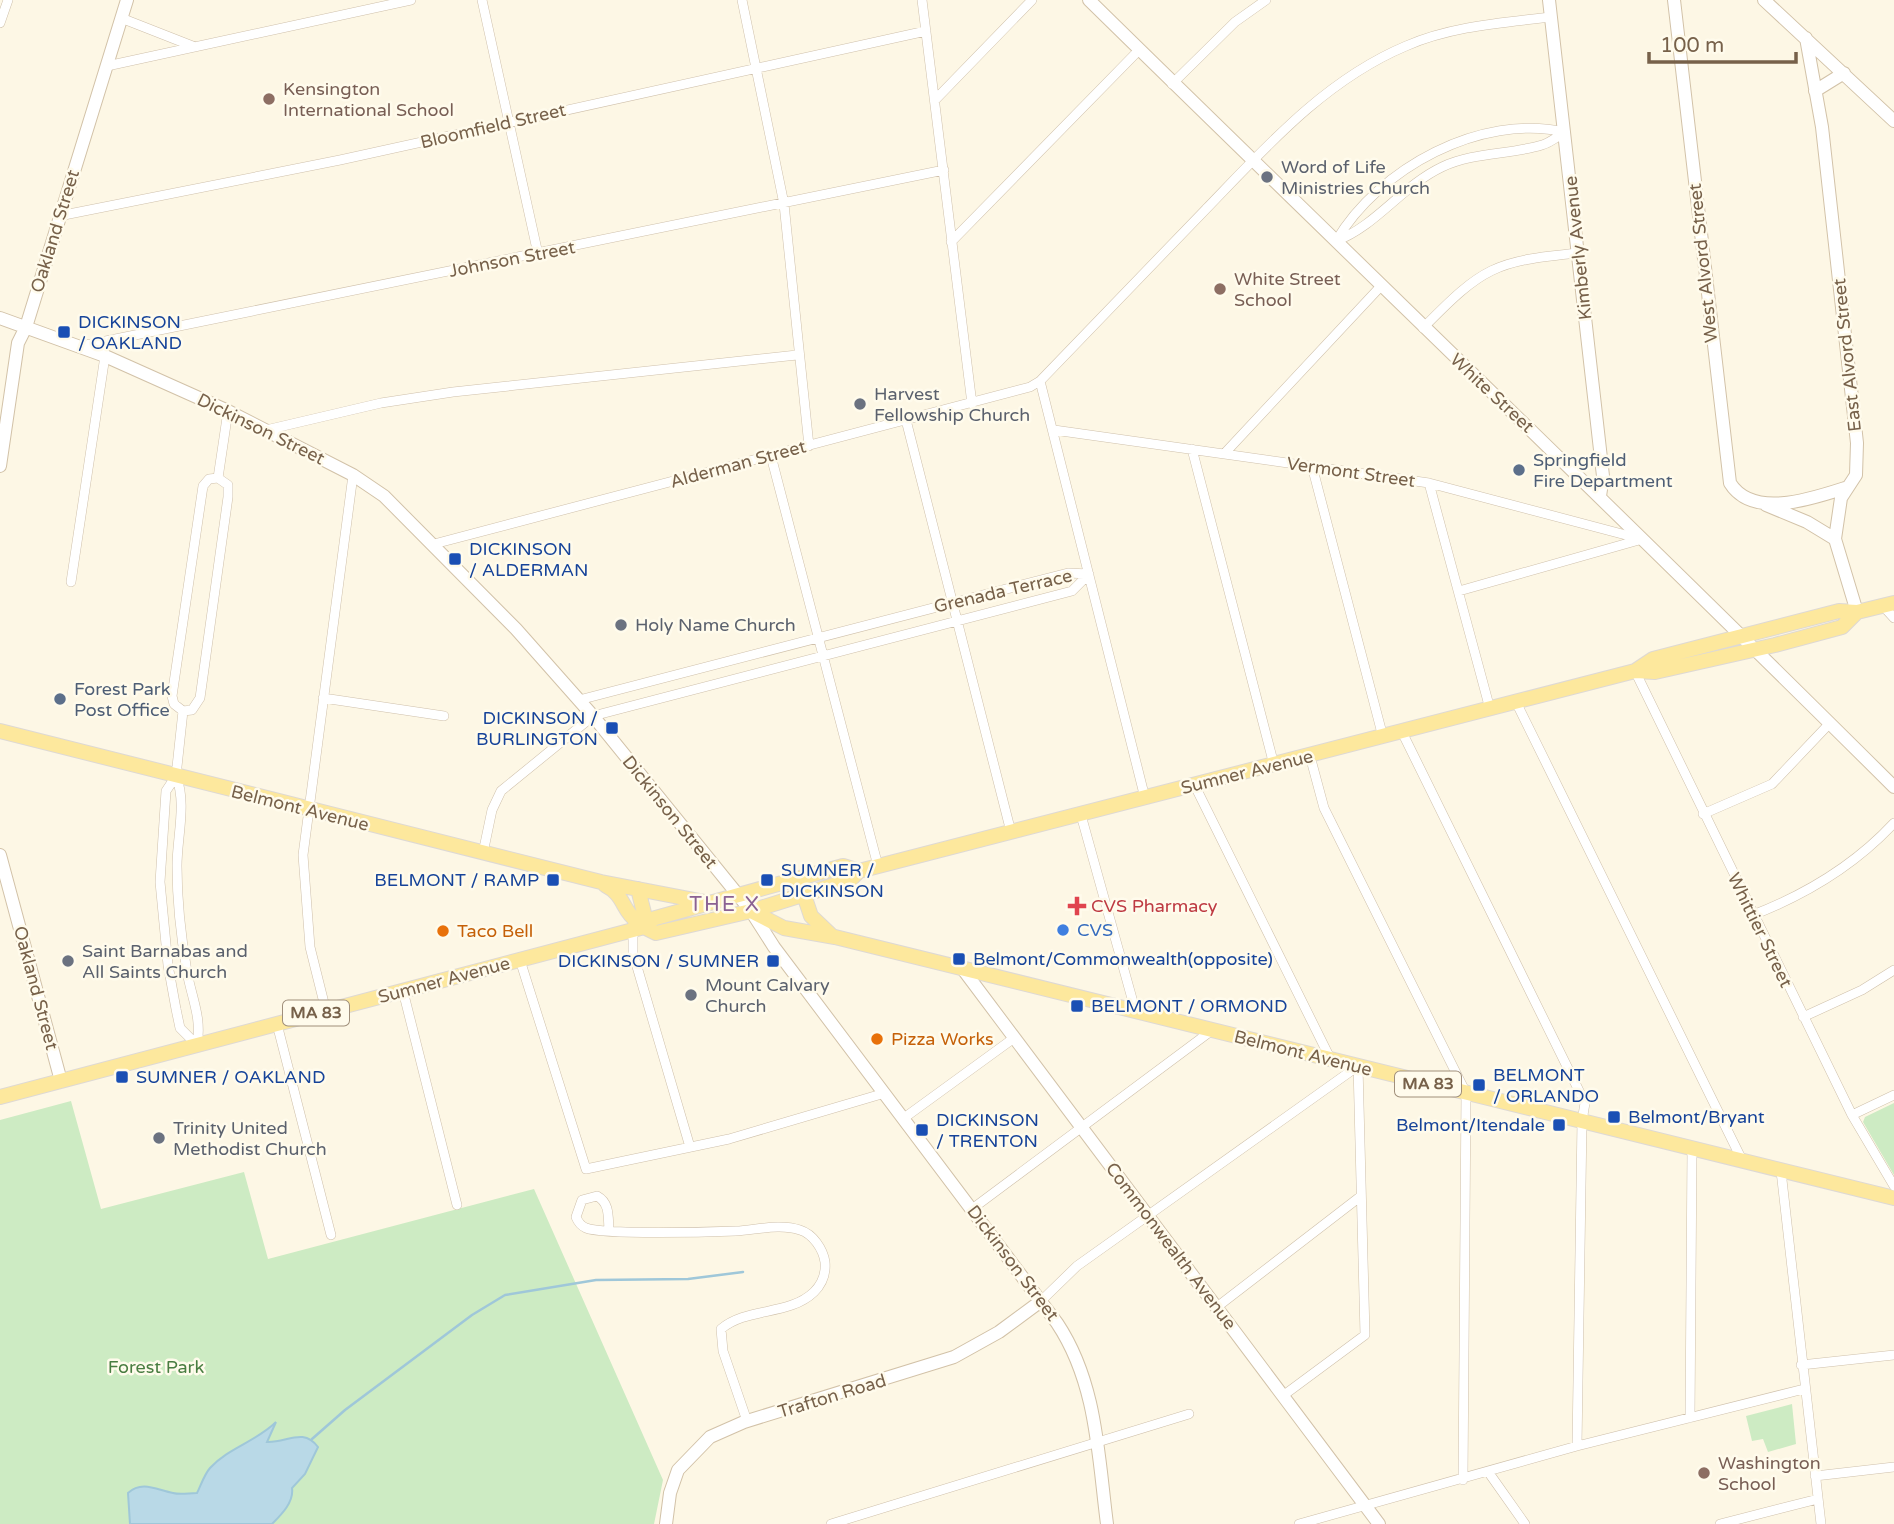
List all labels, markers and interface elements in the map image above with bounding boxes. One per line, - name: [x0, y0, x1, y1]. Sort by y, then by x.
- scale bar: [1649, 21, 1796, 65]
- text: 100 m: [1660, 33, 1724, 58]
- place label: Kensington International School: [283, 78, 454, 121]
- marker: Kensington International School: [261, 91, 277, 107]
- street label: Bloomfield Street: [418, 99, 568, 153]
- place label: Word of Life Ministries Church: [1281, 156, 1430, 199]
- street label: Oakland Street: [26, 167, 84, 295]
- marker: Word of Life Ministries Church: [1259, 169, 1275, 185]
- street label: Kimberly Avenue: [1559, 175, 1597, 321]
- street label: West Alvord Street: [1684, 182, 1722, 344]
- street label: Johnson Street: [447, 236, 577, 282]
- place label: White Street School: [1234, 268, 1341, 311]
- street label: East Alvord Street: [1828, 277, 1866, 433]
- marker: White Street School: [1212, 281, 1228, 297]
- place label: DICKINSON / OAKLAND: [78, 311, 182, 354]
- marker: DICKINSON / OAKLAND: [56, 324, 72, 340]
- street label: White Street: [1445, 349, 1539, 438]
- place label: Harvest Fellowship Church: [874, 383, 1030, 426]
- street label: Dickinson Street: [194, 389, 329, 469]
- marker: Harvest Fellowship Church: [852, 396, 868, 412]
- street label: Alderman Street: [668, 435, 809, 493]
- place label: Springfield Fire Department: [1533, 449, 1673, 492]
- street label: Vermont Street: [1285, 452, 1417, 492]
- marker: Springfield Fire Department: [1511, 462, 1527, 478]
- place label: DICKINSON / ALDERMAN: [469, 538, 589, 581]
- marker: DICKINSON / ALDERMAN: [447, 551, 463, 567]
- street label: Grenada Terrace: [932, 564, 1074, 618]
- place label: Holy Name Church: [635, 614, 796, 636]
- marker: Holy Name Church: [613, 617, 629, 633]
- place label: Forest Park Post Office: [74, 678, 171, 721]
- marker: Forest Park Post Office: [52, 691, 68, 707]
- place label: DICKINSON / BURLINGTON: [476, 707, 598, 750]
- marker: DICKINSON / BURLINGTON: [604, 720, 620, 736]
- street label: Sumner Avenue: [1179, 745, 1315, 799]
- street label: Dickinson Street: [618, 751, 722, 873]
- street label: Belmont Avenue: [229, 780, 371, 836]
- place label: SUMNER / DICKINSON: [781, 859, 884, 902]
- place label: BELMONT / RAMP: [374, 869, 539, 891]
- street label: Whittier Street: [1723, 869, 1797, 991]
- marker: BELMONT / RAMP: [545, 872, 561, 888]
- marker: SUMNER / DICKINSON: [759, 872, 775, 888]
- district label: THE X: [689, 892, 761, 917]
- place label: CVS Pharmacy: [1091, 895, 1218, 917]
- marker: CVS Pharmacy: [1069, 898, 1085, 914]
- place label: CVS: [1077, 919, 1113, 941]
- place label: Taco Bell: [457, 920, 533, 942]
- marker: CVS: [1055, 922, 1071, 938]
- marker: Taco Bell: [435, 923, 451, 939]
- street label: Oakland Street: [9, 924, 63, 1052]
- place label: Saint Barnabas and All Saints Church: [82, 940, 248, 983]
- place label: Belmont/Commonwealth(opposite): [973, 948, 1273, 970]
- place label: DICKINSON / SUMNER: [558, 950, 759, 972]
- marker: Belmont/Commonwealth(opposite): [951, 951, 967, 967]
- street label: Sumner Avenue: [376, 952, 512, 1008]
- marker: Saint Barnabas and All Saints Church: [60, 953, 76, 969]
- marker: DICKINSON / SUMNER: [765, 953, 781, 969]
- place label: Mount Calvary Church: [705, 974, 830, 1017]
- marker: Mount Calvary Church: [683, 987, 699, 1003]
- place label: BELMONT / ORMOND: [1091, 995, 1288, 1017]
- marker: BELMONT / ORMOND: [1069, 998, 1085, 1014]
- road number: MA 83: [283, 1001, 349, 1026]
- street label: Belmont Avenue: [1232, 1025, 1374, 1081]
- place label: Pizza Works: [891, 1028, 994, 1050]
- marker: Pizza Works: [869, 1031, 885, 1047]
- place label: BELMONT / ORLANDO: [1493, 1064, 1599, 1107]
- place label: SUMNER / OAKLAND: [136, 1066, 325, 1088]
- marker: SUMNER / OAKLAND: [114, 1069, 130, 1085]
- road number: MA 83: [1395, 1072, 1461, 1096]
- marker: BELMONT / ORLANDO: [1471, 1077, 1487, 1093]
- place label: Belmont/Bryant: [1628, 1106, 1765, 1128]
- place label: DICKINSON / TRENTON: [936, 1109, 1039, 1152]
- marker: Belmont/Bryant: [1606, 1109, 1622, 1125]
- place label: Belmont/Itendale: [1396, 1114, 1545, 1136]
- place label: Trinity United Methodist Church: [173, 1117, 327, 1160]
- marker: Belmont/Itendale: [1551, 1117, 1567, 1133]
- marker: DICKINSON / TRENTON: [914, 1122, 930, 1138]
- marker: Trinity United Methodist Church: [151, 1130, 167, 1146]
- street label: Commonwealth Avenue: [1101, 1158, 1241, 1334]
- street label: Dickinson Street: [962, 1201, 1064, 1325]
- park label: Forest Park: [108, 1356, 204, 1378]
- street label: Trafton Road: [775, 1369, 889, 1423]
- place label: Washington School: [1718, 1452, 1821, 1495]
- marker: Washington School: [1696, 1465, 1712, 1481]

